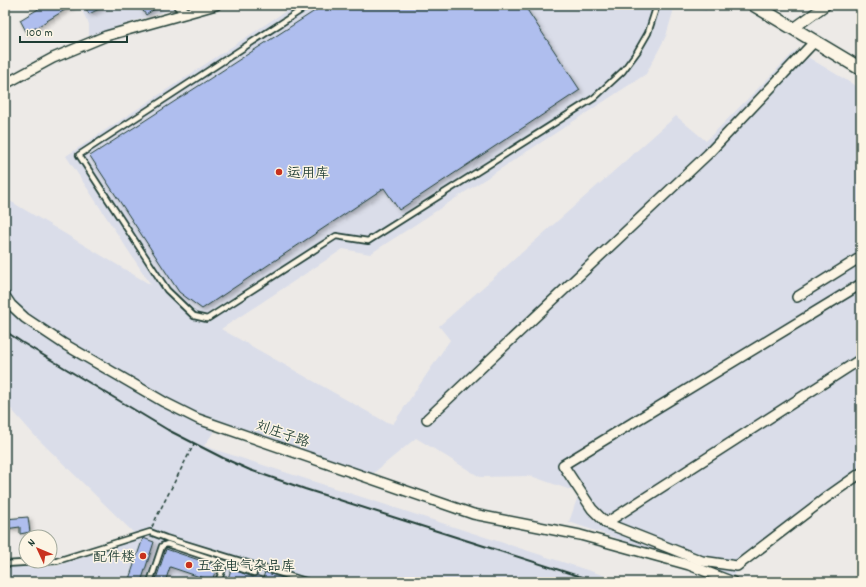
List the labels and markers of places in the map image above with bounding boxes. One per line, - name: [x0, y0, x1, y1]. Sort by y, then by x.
- place label: 运用库: [287, 164, 329, 184]
- marker: 运用库: [274, 167, 284, 177]
- place label: 配件楼: [93, 548, 135, 568]
- marker: 配件楼: [138, 551, 148, 561]
- place label: 五金电气杂品库: [197, 557, 295, 577]
- marker: 五金电气杂品库: [184, 560, 194, 570]

